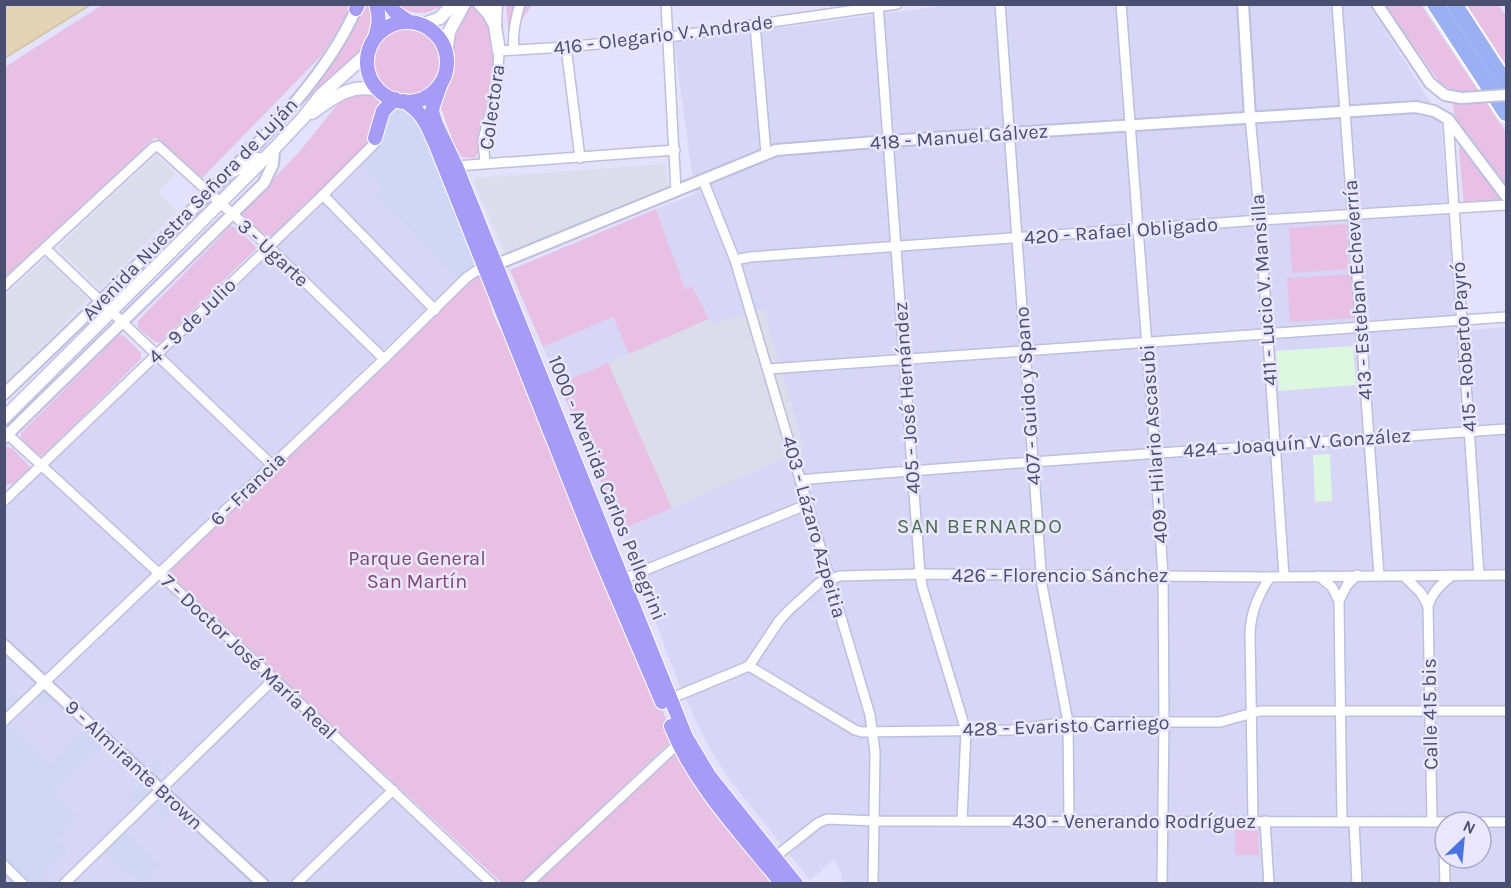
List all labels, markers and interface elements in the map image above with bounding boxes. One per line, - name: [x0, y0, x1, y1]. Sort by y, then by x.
- street label: 416 - Olegario V. Andrade: [552, 10, 774, 60]
- street label: Colectora: [475, 63, 509, 151]
- street label: Avenida Nuestra Señora de Luján: [77, 93, 303, 325]
- street label: 418 - Manuel Gálvez: [869, 119, 1049, 155]
- street label: 413 - Esteban Echeverría: [1339, 179, 1377, 401]
- street label: 411 - Lucio V. Mansilla: [1246, 193, 1282, 387]
- street label: 420 - Rafael Obligado: [1023, 213, 1219, 249]
- street label: 3 - Ugarte: [233, 214, 313, 292]
- street label: 415 - Roberto Payró: [1447, 261, 1481, 433]
- street label: 4 - 9 de Julio: [143, 273, 241, 369]
- street label: 405 - José Hernández: [889, 301, 925, 495]
- street label: 407 - Guido y Spano: [1010, 306, 1046, 486]
- street label: 409 - Hilario Ascasubi: [1136, 344, 1172, 544]
- street label: 1000 - Avenida Carlos Pellegrini: [543, 352, 671, 624]
- street label: 424 - Joaquín V. González: [1182, 424, 1412, 462]
- street label: 403 - Lázaro Azpeitia: [777, 433, 851, 621]
- street label: 6 - Francia: [205, 447, 291, 531]
- district label: SAN BERNARDO: [897, 514, 1063, 538]
- park label: Parque General San Martín: [348, 547, 486, 593]
- street label: 426 - Florencio Sánchez: [952, 564, 1168, 587]
- street label: 7 - Doctor José María Real: [157, 570, 341, 744]
- street label: Calle 415 bis: [1418, 658, 1442, 770]
- street label: 9 - Almirante Brown: [60, 695, 208, 835]
- street label: 428 - Evaristo Carriego: [962, 711, 1170, 741]
- street label: 430 - Venerando Rodríguez: [1012, 810, 1256, 833]
- north arrow: [1433, 810, 1493, 870]
- text: N: [1460, 816, 1479, 838]

